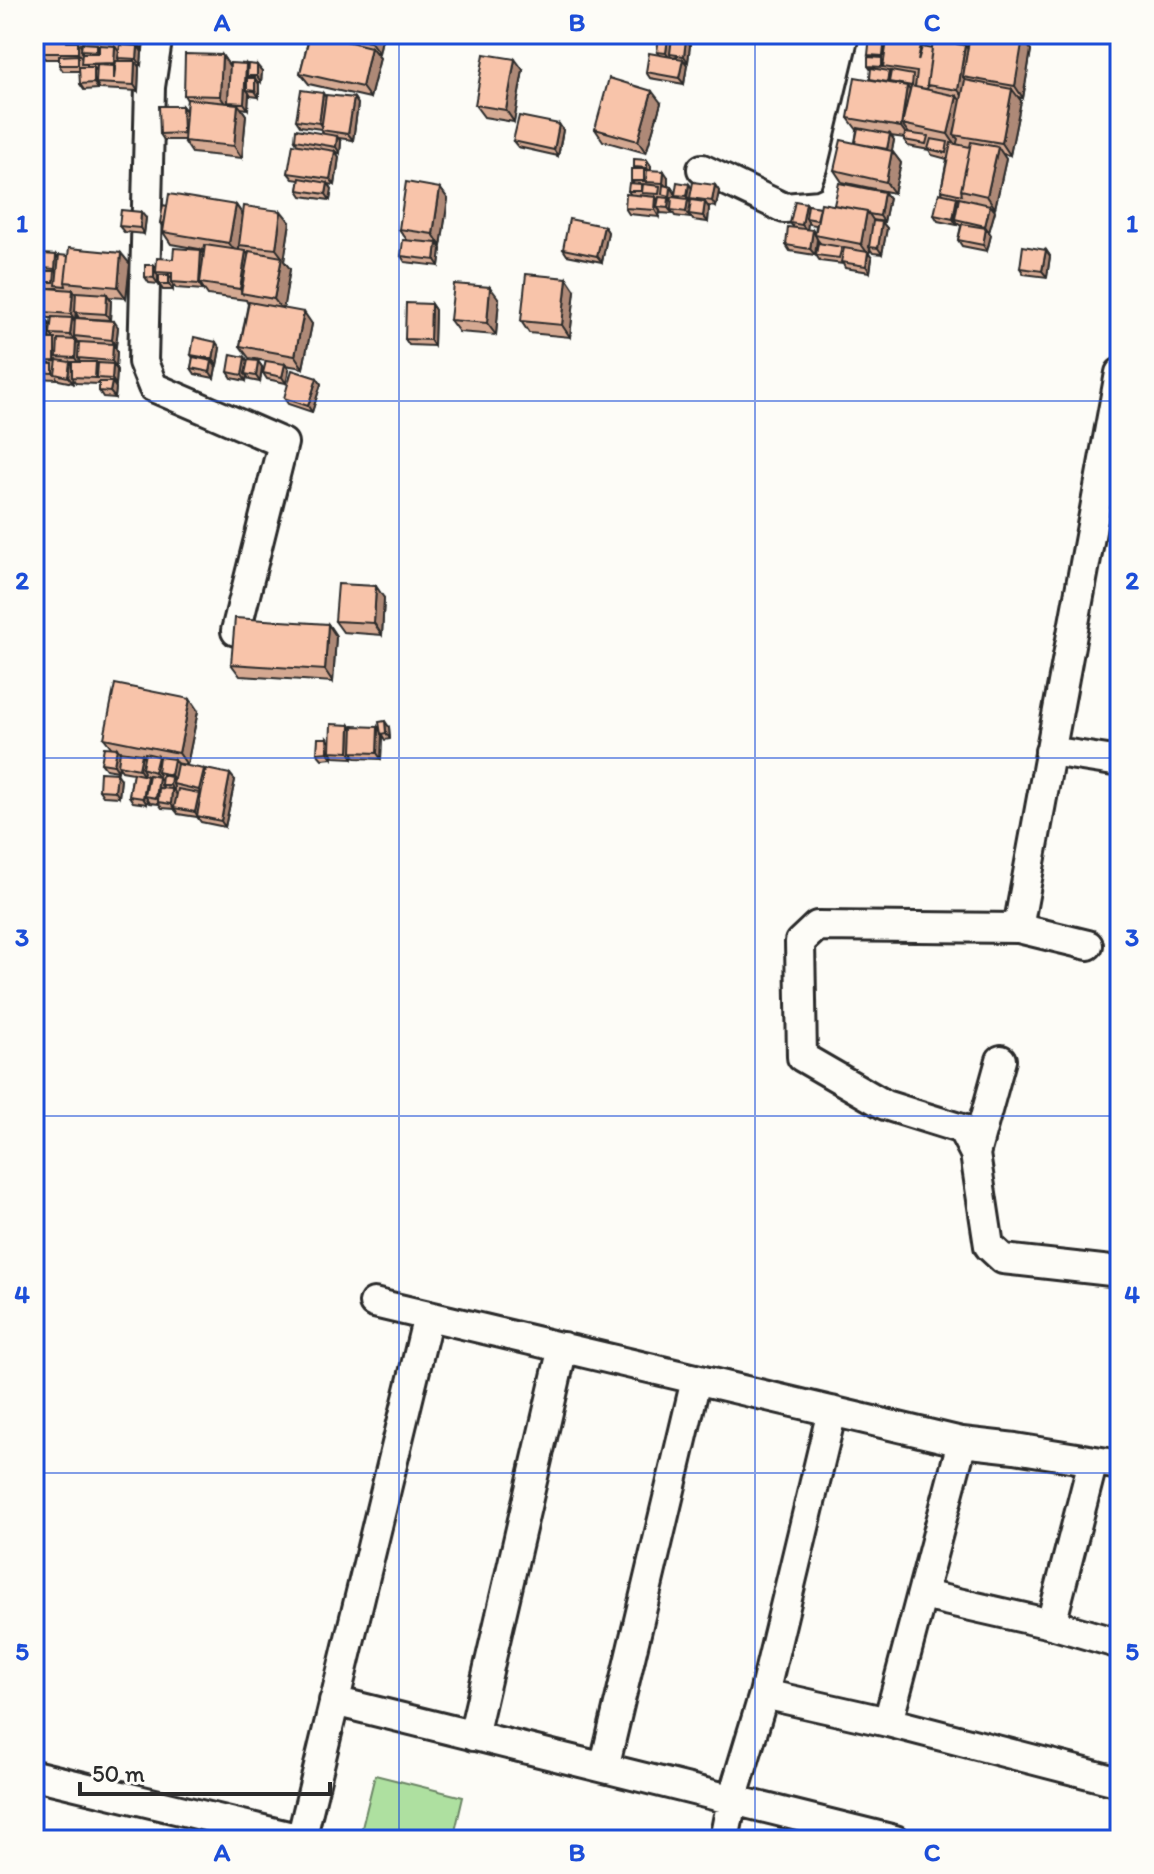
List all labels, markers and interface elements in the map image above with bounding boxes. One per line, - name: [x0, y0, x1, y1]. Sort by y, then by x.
- text: A: [213, 6, 231, 38]
- text: B: [569, 6, 586, 38]
- text: C: [924, 6, 941, 38]
- text: 1: [16, 207, 28, 239]
- text: 1: [1126, 207, 1138, 239]
- text: 2: [15, 564, 29, 596]
- text: 2: [1125, 564, 1139, 596]
- text: 3: [15, 921, 29, 953]
- text: 3: [1125, 921, 1139, 953]
- text: 4: [14, 1278, 30, 1310]
- text: 4: [1124, 1278, 1140, 1310]
- text: 5: [15, 1635, 29, 1667]
- text: 5: [1125, 1635, 1139, 1667]
- scale bar: [80, 1746, 330, 1796]
- text: 50 m: [92, 1759, 145, 1788]
- text: A: [213, 1836, 231, 1868]
- text: B: [569, 1836, 586, 1868]
- text: C: [924, 1836, 941, 1868]

